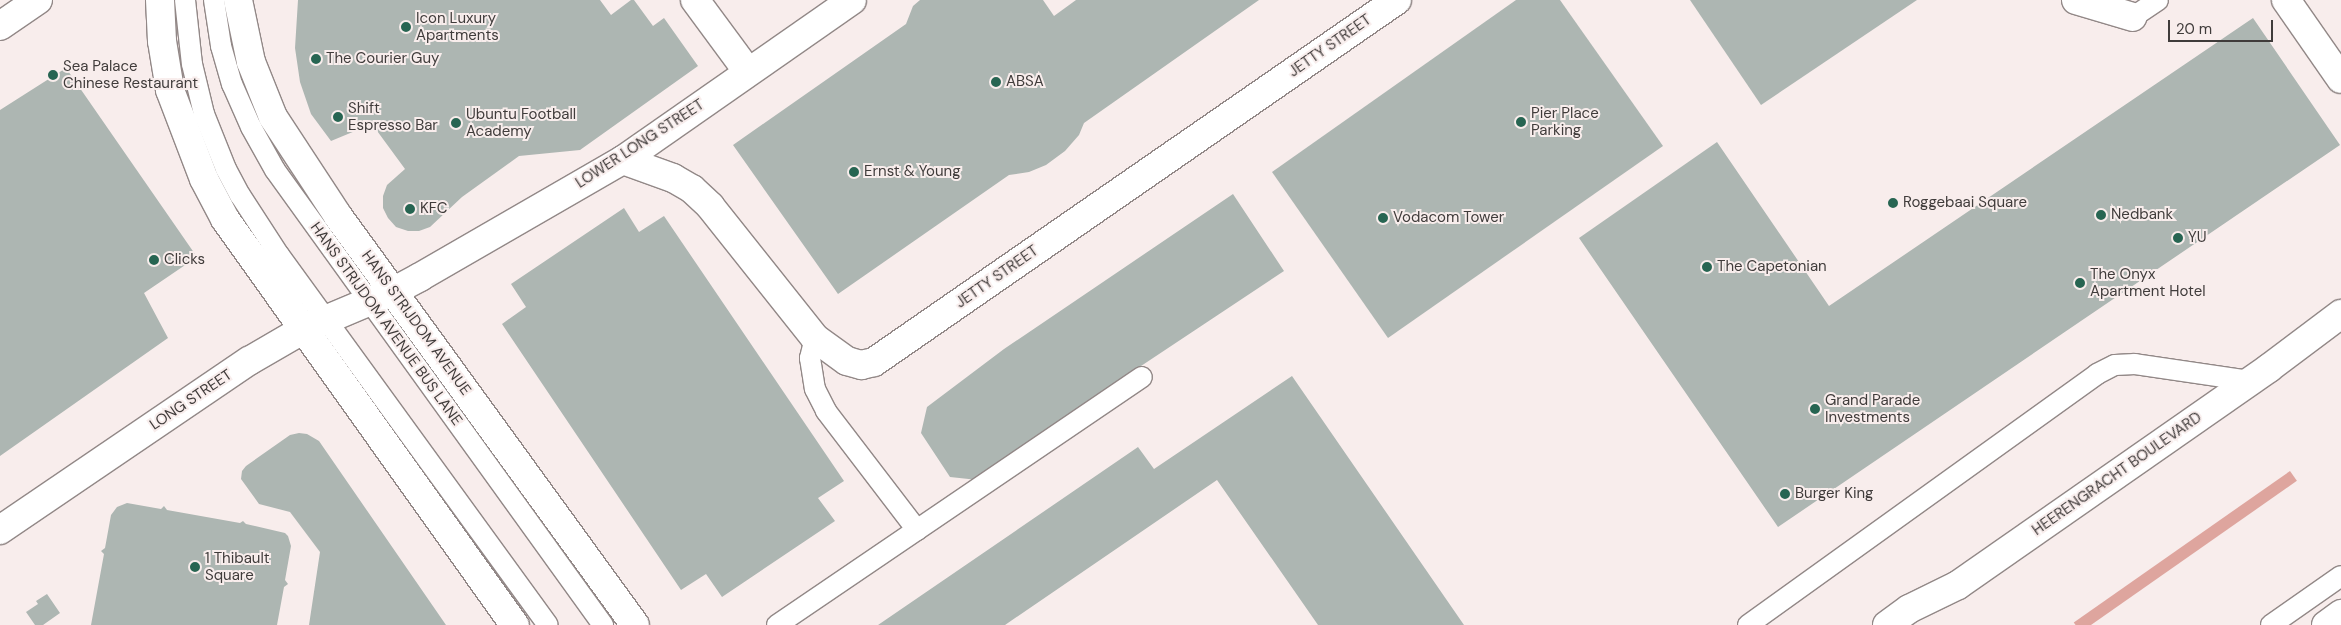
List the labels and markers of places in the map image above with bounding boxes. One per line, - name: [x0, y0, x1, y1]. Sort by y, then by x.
- place label: Icon Luxury Apartments: [416, 9, 499, 44]
- marker: Icon Luxury Apartments: [400, 21, 412, 33]
- place label: The Courier Guy: [326, 50, 439, 68]
- marker: The Courier Guy: [310, 53, 322, 65]
- place label: Sea Palace Chinese Restaurant: [63, 57, 198, 92]
- marker: Sea Palace Chinese Restaurant: [47, 69, 59, 81]
- place label: ABSA: [1006, 73, 1044, 91]
- marker: ABSA: [990, 76, 1002, 88]
- place label: Shift Espresso Bar: [348, 99, 438, 134]
- place label: Pier Place Parking: [1531, 104, 1599, 139]
- place label: Ubuntu Football Academy: [466, 105, 576, 140]
- marker: Shift Espresso Bar: [332, 111, 344, 123]
- marker: Pier Place Parking: [1515, 116, 1527, 128]
- marker: Ubuntu Football Academy: [450, 117, 462, 129]
- place label: Ernst & Young: [864, 163, 961, 181]
- marker: Ernst & Young: [848, 166, 860, 178]
- place label: Roggebaai Square: [1903, 194, 2027, 212]
- marker: Roggebaai Square: [1887, 197, 1899, 209]
- place label: KFC: [420, 200, 448, 218]
- marker: KFC: [404, 203, 416, 215]
- place label: Nedbank: [2111, 206, 2173, 224]
- place label: Vodacom Tower: [1393, 209, 1504, 227]
- marker: Nedbank: [2095, 209, 2107, 221]
- marker: Vodacom Tower: [1377, 212, 1389, 224]
- place label: YU: [2188, 229, 2207, 247]
- marker: YU: [2172, 232, 2184, 244]
- place label: Clicks: [164, 251, 205, 269]
- marker: Clicks: [148, 254, 160, 266]
- place label: The Capetonian: [1717, 258, 1827, 276]
- marker: The Capetonian: [1701, 261, 1713, 273]
- place label: The Onyx Apartment Hotel: [2090, 265, 2206, 300]
- marker: The Onyx Apartment Hotel: [2074, 277, 2086, 289]
- place label: Grand Parade Investments: [1825, 391, 1920, 426]
- marker: Grand Parade Investments: [1809, 403, 1821, 415]
- place label: Burger King: [1795, 485, 1873, 503]
- marker: Burger King: [1779, 488, 1791, 500]
- place label: 1 Thibault Square: [205, 549, 270, 584]
- marker: 1 Thibault Square: [189, 561, 201, 573]

